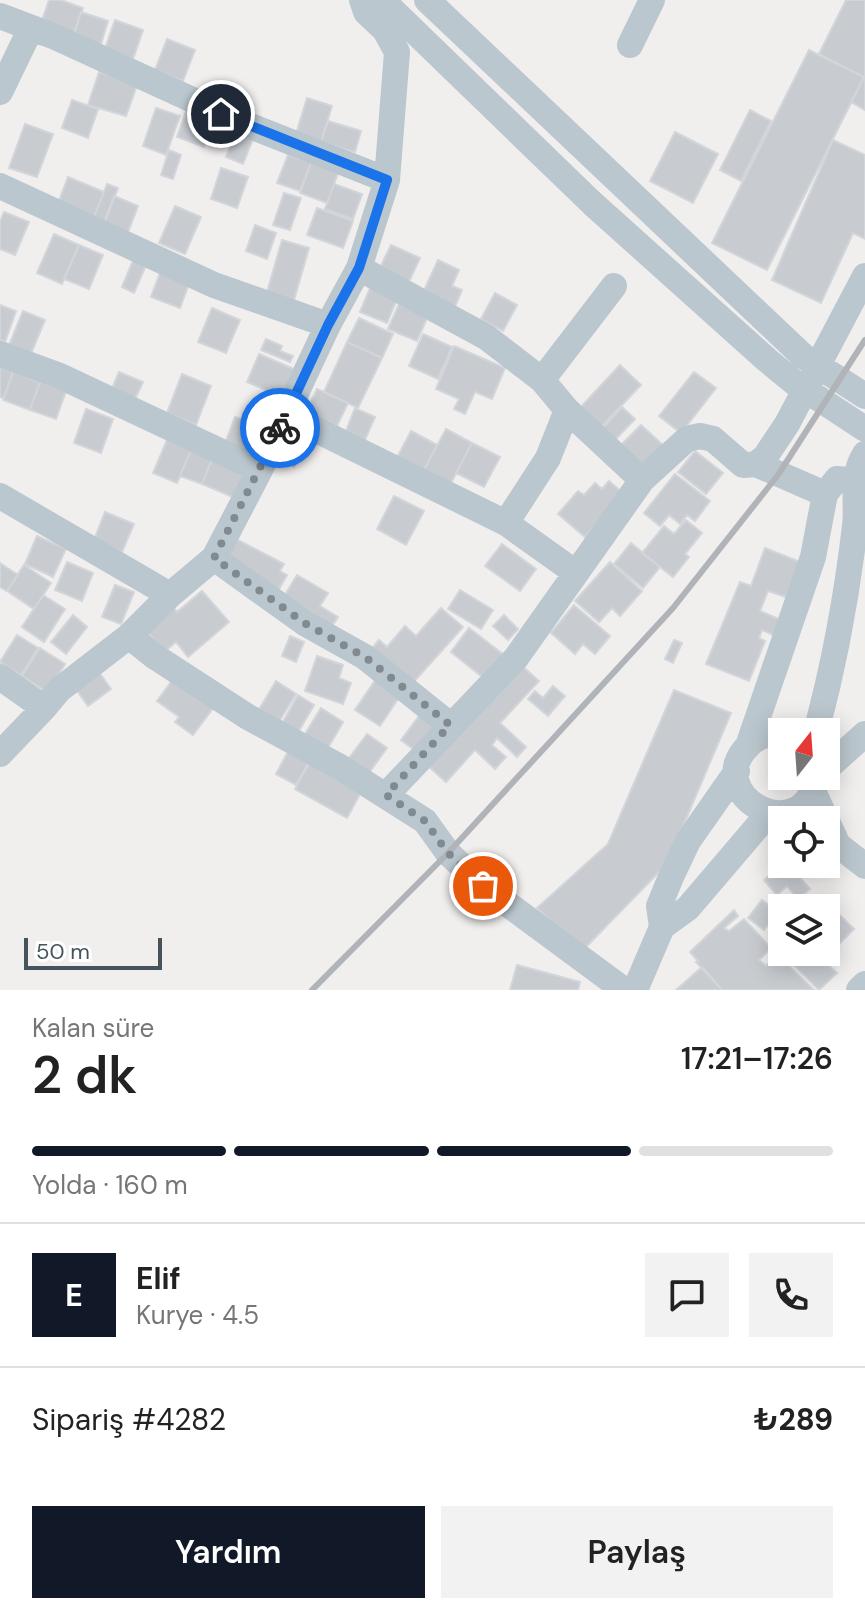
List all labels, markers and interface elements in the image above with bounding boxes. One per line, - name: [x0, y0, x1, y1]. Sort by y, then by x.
- pin: [187, 80, 255, 148]
- icon: home: [199, 92, 243, 136]
- courier: [240, 388, 320, 468]
- icon: bike: [258, 406, 302, 450]
- north arrow: [768, 718, 840, 790]
- map controls: [768, 718, 840, 966]
- button: locate: [768, 806, 840, 878]
- pin: [449, 852, 517, 920]
- icon: bag: [461, 864, 505, 908]
- button: layers: [768, 894, 840, 966]
- scale bar: [24, 934, 162, 970]
- text: 50 m: [36, 937, 90, 966]
- text: Kalan süre: [32, 1011, 154, 1045]
- text: 17:21–17:26: [681, 1039, 833, 1078]
- text: 2 dk: [32, 1041, 137, 1109]
- text: Yolda · 160 m: [32, 1168, 188, 1202]
- button: chat: [645, 1253, 729, 1337]
- button: phone: [749, 1253, 833, 1337]
- text: Elif: [136, 1259, 181, 1298]
- text: E: [65, 1276, 83, 1315]
- text: Kurye · 4.5: [136, 1298, 259, 1332]
- text: Sipariş #4282: [32, 1400, 226, 1439]
- text: ₺289: [754, 1400, 833, 1439]
- button: Yardım: [32, 1506, 425, 1598]
- button: Paylaş: [441, 1506, 833, 1598]

